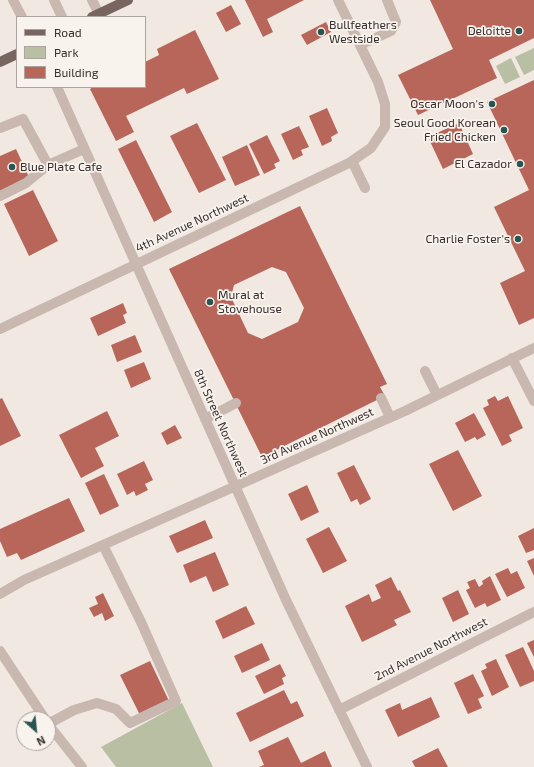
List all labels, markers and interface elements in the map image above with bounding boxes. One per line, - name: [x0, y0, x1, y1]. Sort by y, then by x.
- legend: [16, 16, 146, 88]
- place label: Bullfeathers Westside: [329, 18, 397, 46]
- place label: Deloitte: [468, 24, 511, 38]
- text: Road: [54, 25, 82, 39]
- marker: Deloitte: [514, 26, 524, 36]
- marker: Bullfeathers Westside: [316, 27, 326, 37]
- text: Park: [54, 45, 79, 59]
- text: Building: [54, 65, 98, 79]
- place label: Oscar Moon's: [410, 97, 484, 111]
- marker: Oscar Moon's: [487, 99, 497, 109]
- place label: Seoul Good Korean Fried Chicken: [394, 116, 496, 144]
- marker: Seoul Good Korean Fried Chicken: [499, 125, 509, 135]
- place label: El Cazador: [454, 157, 512, 171]
- marker: El Cazador: [515, 159, 525, 169]
- place label: Blue Plate Cafe: [20, 160, 102, 174]
- marker: Blue Plate Cafe: [7, 162, 17, 172]
- street label: 4th Avenue Northwest: [133, 190, 251, 256]
- place label: Charlie Foster's: [426, 232, 510, 246]
- marker: Charlie Foster's: [513, 234, 523, 244]
- place label: Mural at Stovehouse: [218, 288, 282, 316]
- marker: Mural at Stovehouse: [205, 297, 215, 307]
- street label: 8th Street Northwest: [191, 367, 251, 479]
- street label: 3rd Avenue Northwest: [258, 405, 376, 467]
- street label: 2nd Avenue Northwest: [372, 614, 490, 684]
- north arrow: [16, 711, 56, 751]
- text: N: [35, 734, 48, 749]

